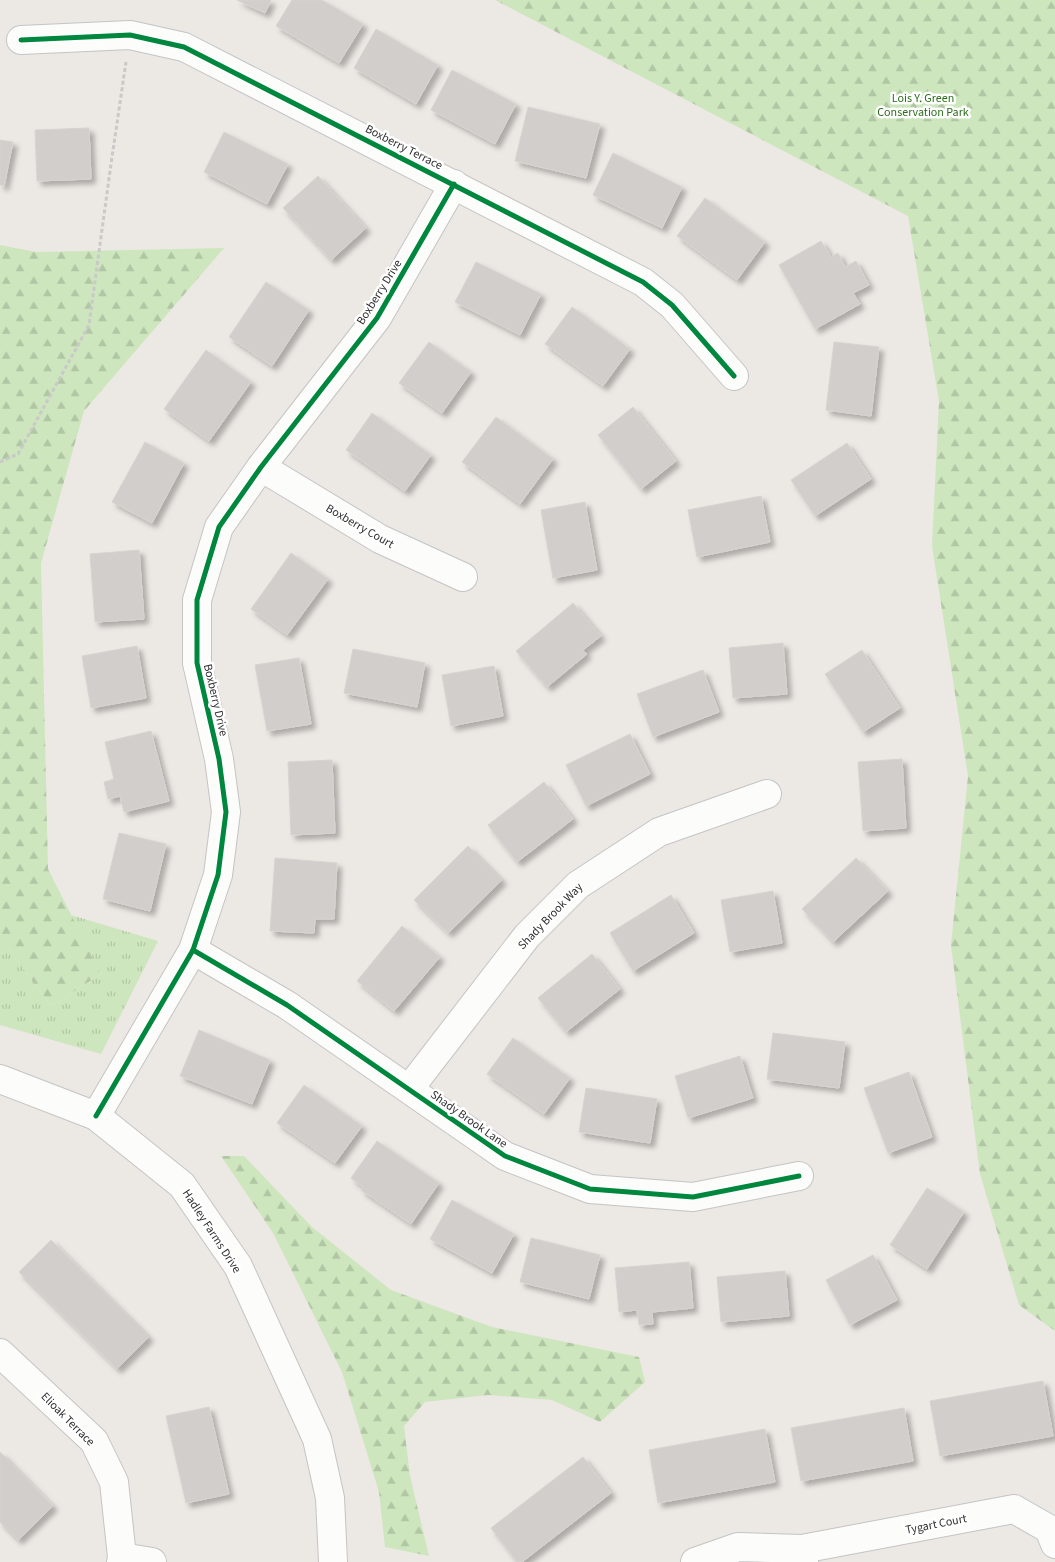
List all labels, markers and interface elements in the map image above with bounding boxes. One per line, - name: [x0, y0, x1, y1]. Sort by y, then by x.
- park label: Lois Y. Green Conservation Park: [877, 90, 969, 121]
- street label: Boxberry Terrace: [362, 121, 445, 174]
- street label: Boxberry Drive: [353, 256, 406, 328]
- street label: Boxberry Court: [323, 500, 397, 553]
- street label: Boxberry Drive: [199, 662, 232, 738]
- street label: Shady Brook Way: [514, 879, 587, 954]
- street label: Shady Brook Lane: [427, 1086, 511, 1152]
- street label: Hadley Farms Drive: [178, 1186, 245, 1277]
- street label: Elioak Terrace: [37, 1389, 98, 1450]
- street label: Tygart Court: [904, 1510, 968, 1539]

